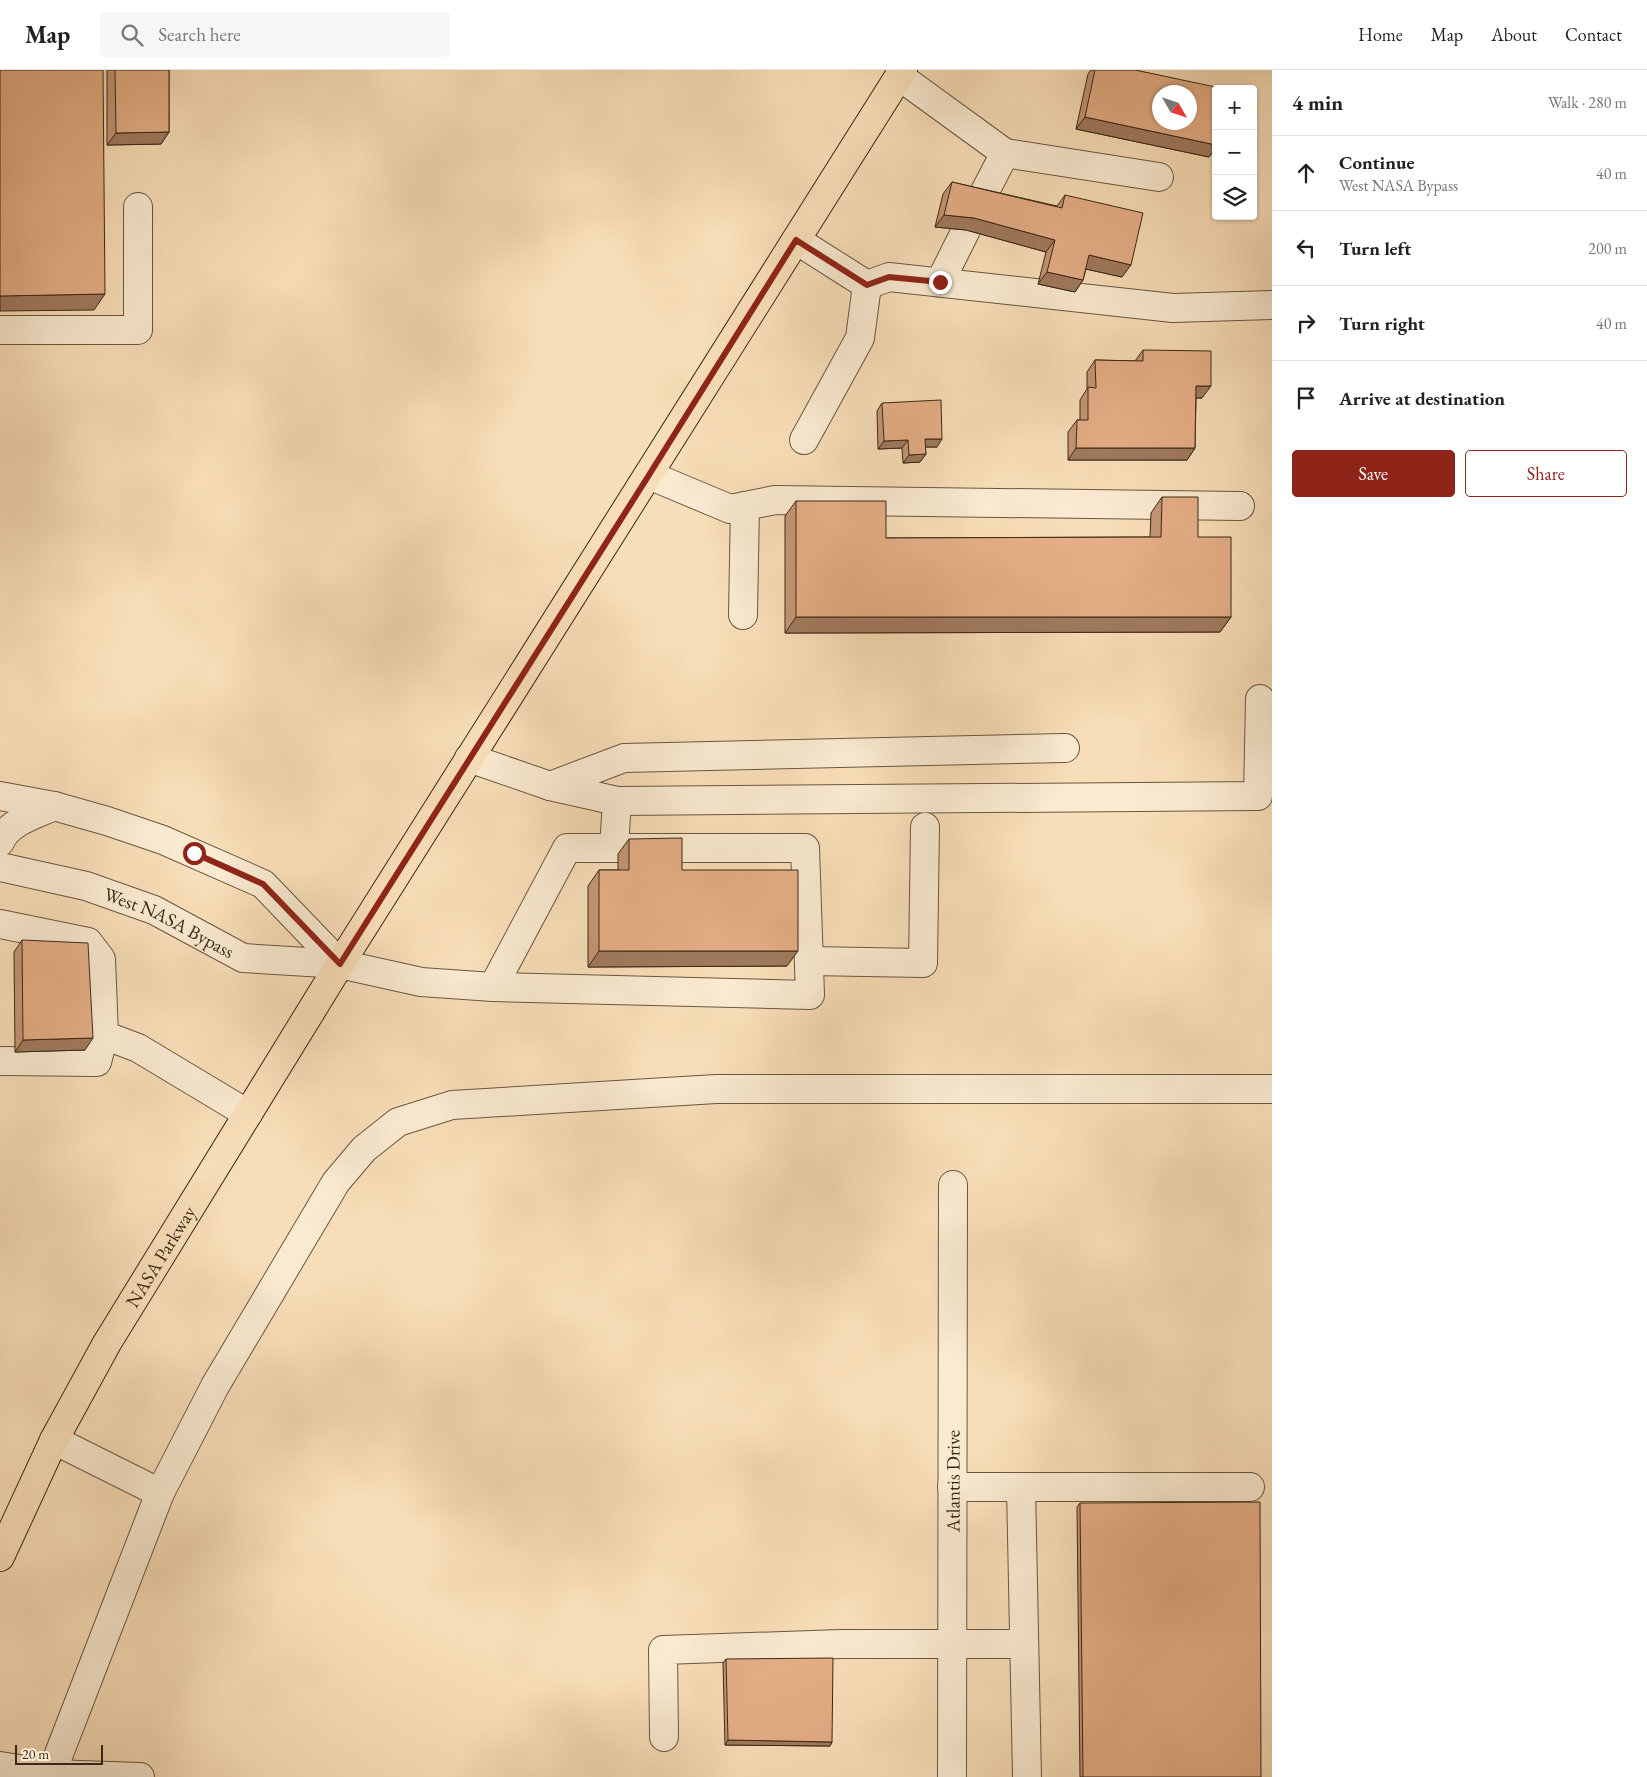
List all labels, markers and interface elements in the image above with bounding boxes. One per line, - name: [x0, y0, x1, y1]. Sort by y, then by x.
- search box: [100, 12, 450, 57]
- text: Map: [25, 19, 70, 50]
- icon: search: [118, 21, 146, 49]
- text: Search here: [158, 22, 241, 47]
- text: Home: [1358, 23, 1403, 46]
- text: Map: [1431, 23, 1463, 46]
- text: About: [1491, 23, 1537, 46]
- text: Contact: [1565, 23, 1622, 46]
- north arrow: [1152, 85, 1197, 130]
- map controls: [1212, 85, 1257, 220]
- button: +: [1212, 85, 1257, 130]
- text: 4 min: [1292, 89, 1343, 116]
- text: Walk · 280 m: [1548, 92, 1627, 113]
- button: −: [1212, 130, 1257, 175]
- text: Continue: [1339, 150, 1414, 175]
- icon: ahead: [1292, 159, 1320, 187]
- text: 40 m: [1596, 163, 1627, 184]
- button: layers: [1212, 175, 1257, 220]
- text: West NASA Bypass: [1339, 175, 1458, 196]
- icon: left: [1292, 234, 1320, 262]
- text: Turn left: [1339, 236, 1411, 261]
- text: 200 m: [1588, 238, 1627, 259]
- route end: [929, 271, 952, 294]
- icon: right: [1292, 309, 1320, 337]
- text: Turn right: [1339, 311, 1425, 336]
- text: 40 m: [1596, 313, 1627, 334]
- icon: arrive: [1292, 384, 1320, 412]
- text: Arrive at destination: [1339, 386, 1505, 411]
- button: Save: [1292, 450, 1455, 497]
- button: Share: [1465, 450, 1627, 497]
- route start: [183, 842, 206, 865]
- street label: West NASA Bypass: [101, 881, 239, 964]
- street label: NASA Parkway: [119, 1200, 201, 1312]
- street label: Atlantis Drive: [940, 1430, 965, 1533]
- scale bar: [15, 1742, 102, 1765]
- text: 20 m: [22, 1745, 49, 1763]

